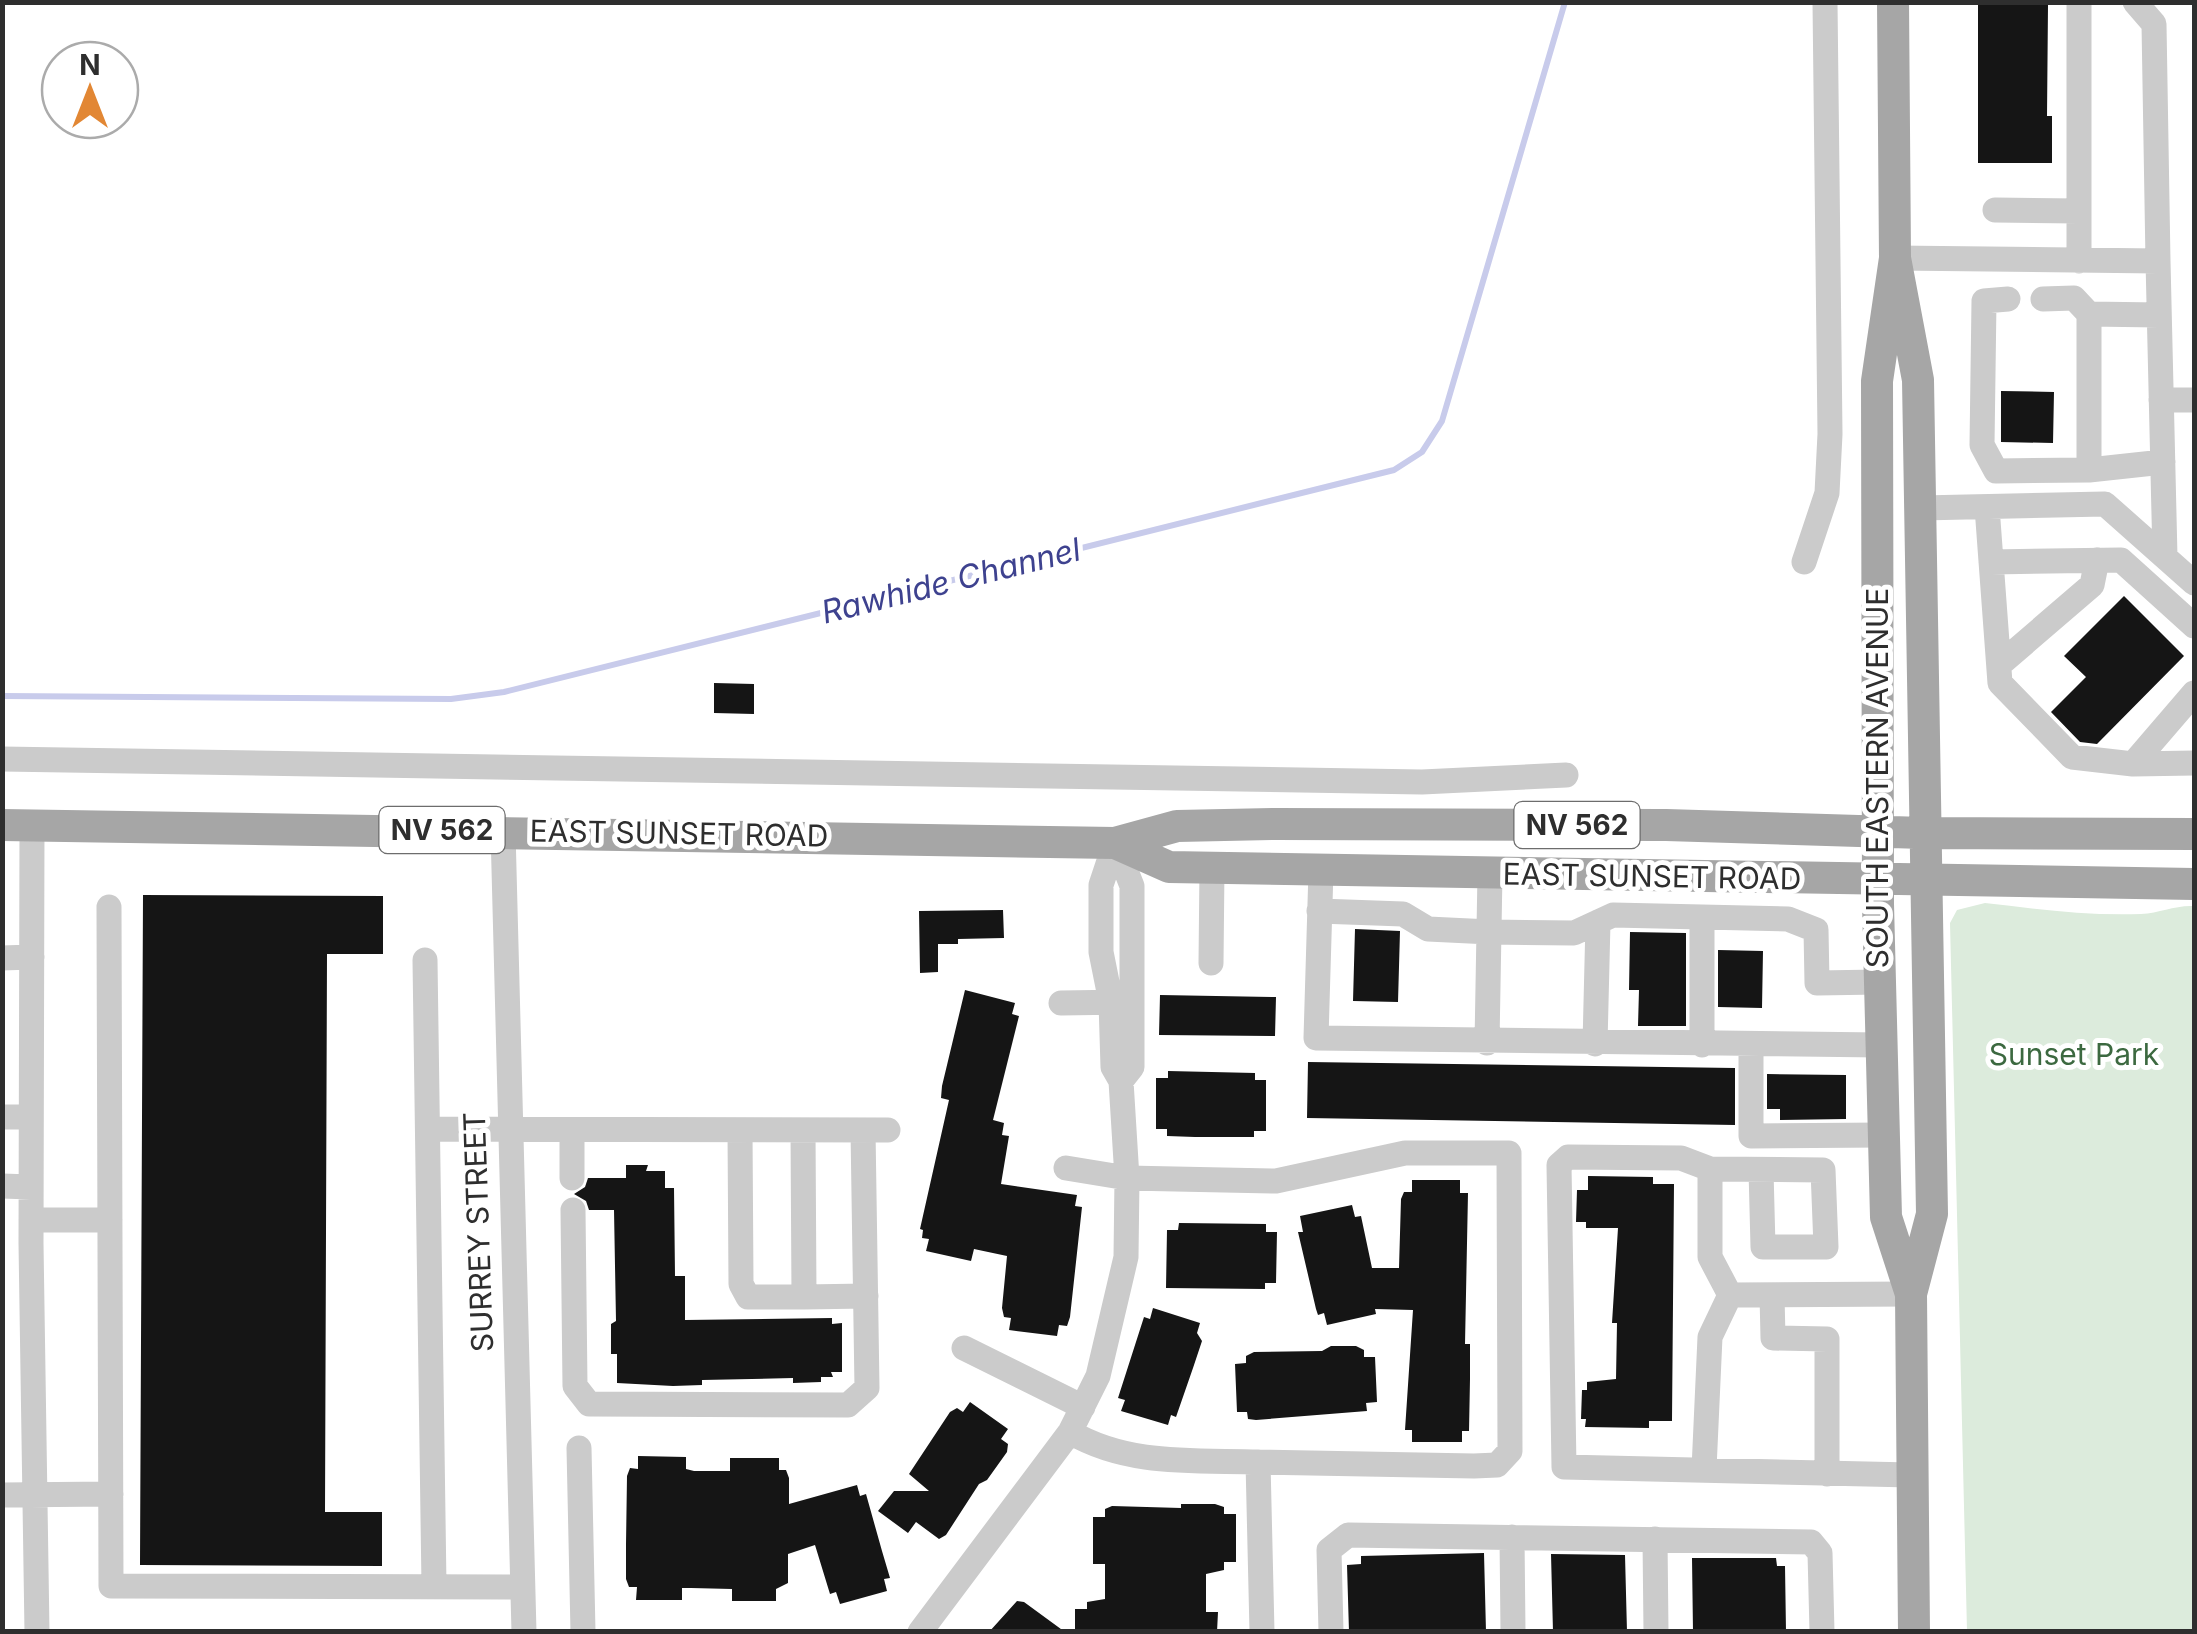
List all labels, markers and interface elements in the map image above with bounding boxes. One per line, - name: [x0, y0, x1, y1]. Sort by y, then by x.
- north arrow: [40, 40, 140, 140]
- text: N: [79, 48, 101, 82]
- water label: Rawhide Channel: [817, 529, 1085, 632]
- street label: SOUTH EASTERN AVENUE: [1859, 588, 1895, 968]
- road number: NV 562: [1514, 802, 1640, 848]
- road number: NV 562: [380, 807, 504, 853]
- street label: EAST SUNSET ROAD: [529, 812, 829, 854]
- street label: EAST SUNSET ROAD: [1502, 855, 1802, 897]
- park label: Sunset Park: [1989, 1036, 2160, 1072]
- street label: SURREY STREET: [456, 1111, 500, 1353]

